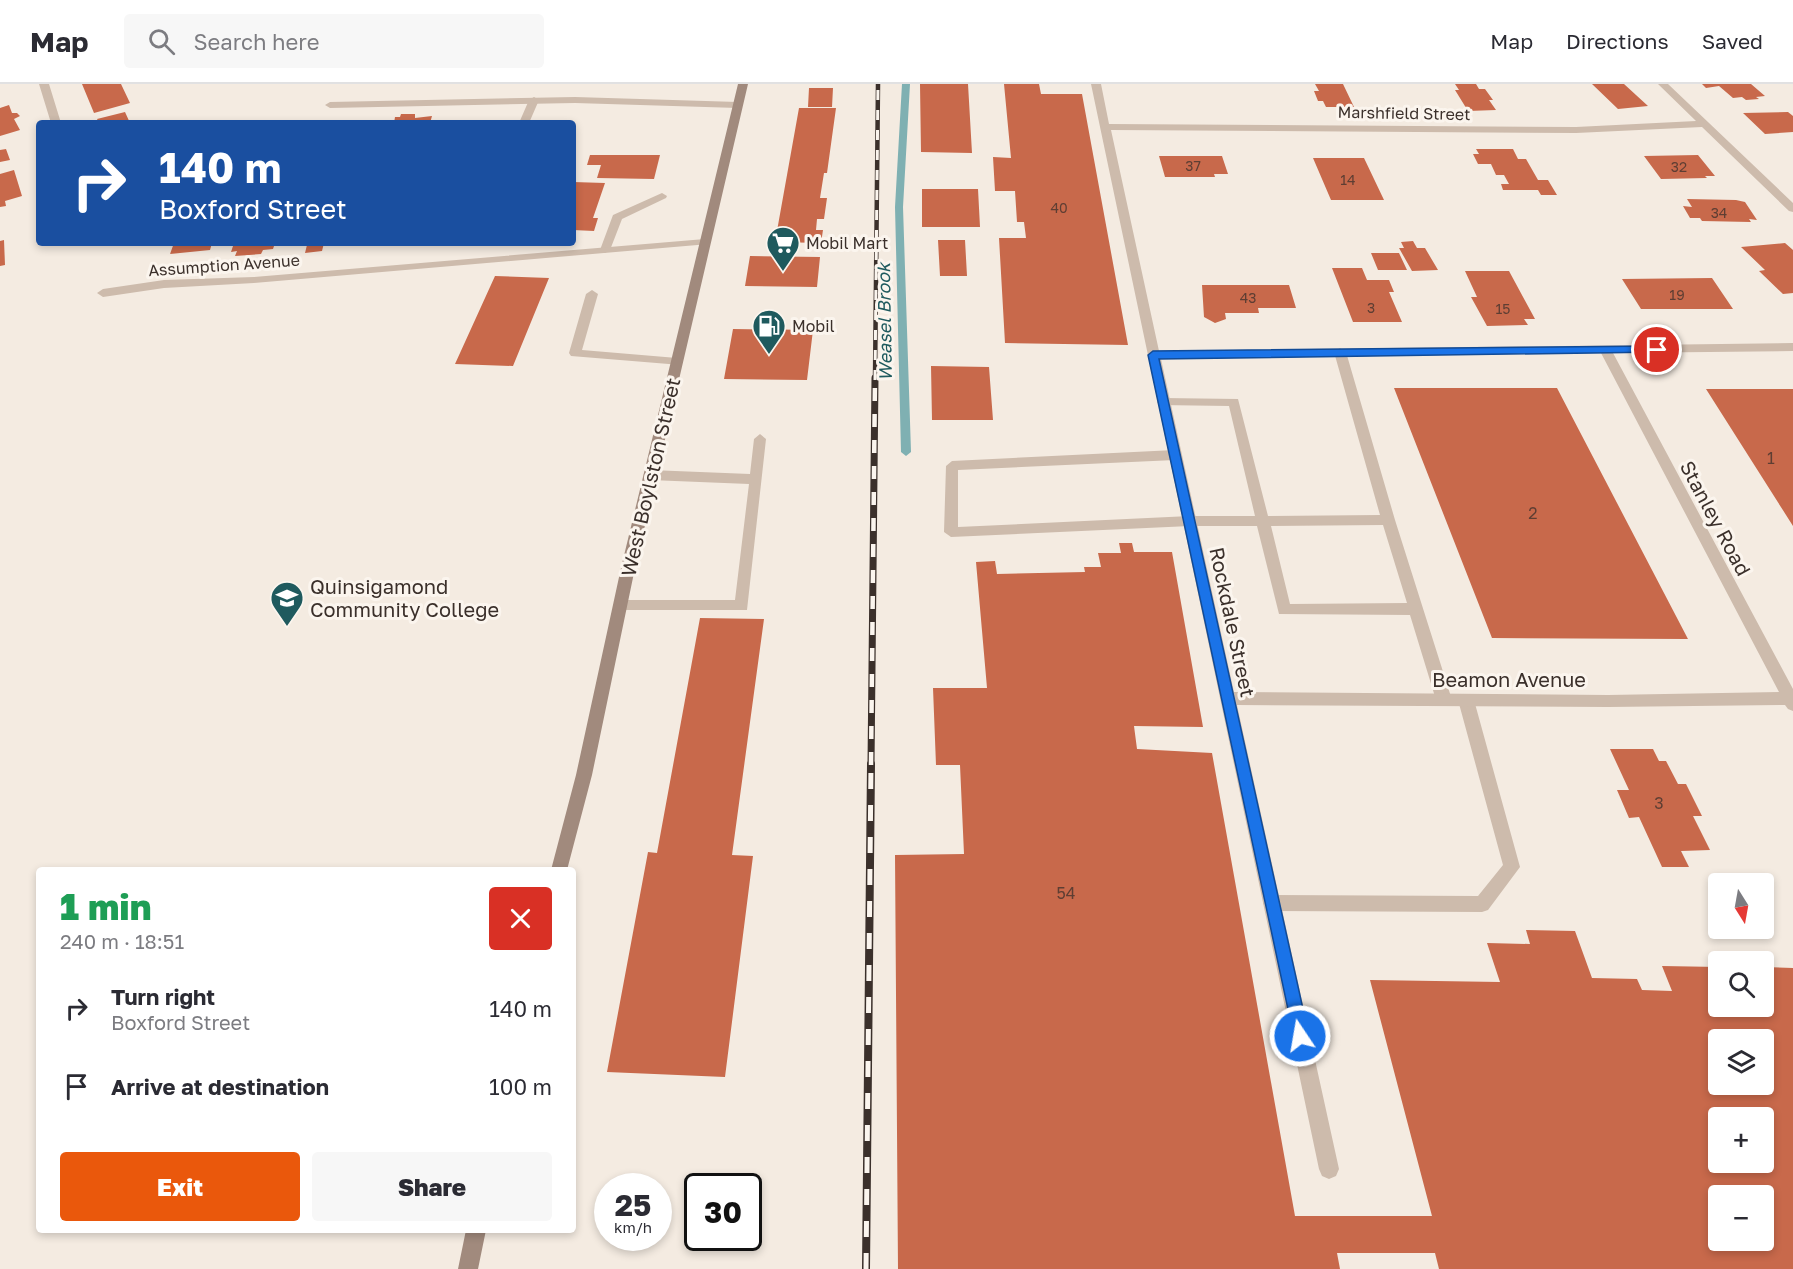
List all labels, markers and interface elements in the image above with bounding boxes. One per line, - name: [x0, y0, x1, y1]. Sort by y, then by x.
- search box: [124, 14, 544, 68]
- text: Map: [30, 25, 88, 58]
- icon: search: [145, 25, 178, 58]
- text: Search here: [193, 28, 319, 55]
- text: Map: [1490, 28, 1533, 54]
- text: Directions: [1566, 28, 1669, 54]
- text: Saved: [1702, 28, 1763, 54]
- street label: Marshfield Street: [1337, 102, 1471, 124]
- text: 140 m: [159, 142, 281, 192]
- icon: right: [60, 144, 138, 222]
- house number: 37: [1185, 157, 1201, 174]
- house number: 32: [1671, 158, 1687, 175]
- house number: 14: [1340, 171, 1356, 188]
- text: Boxford Street: [159, 193, 347, 225]
- house number: 40: [1050, 199, 1068, 216]
- house number: 34: [1711, 204, 1727, 221]
- supermarket icon: Mobil Mart: [765, 225, 801, 272]
- place label: Mobil Mart: [806, 233, 888, 253]
- street label: Assumption Avenue: [148, 250, 300, 280]
- water label: Weasel Brook: [872, 261, 896, 381]
- house number: 19: [1669, 286, 1685, 303]
- house number: 43: [1240, 289, 1256, 306]
- house number: 3: [1367, 299, 1375, 316]
- house number: 15: [1496, 300, 1510, 317]
- fuel station icon: Mobil: [751, 308, 787, 355]
- place label: Mobil: [792, 316, 835, 336]
- pin: [1631, 324, 1682, 375]
- icon: arrive: [1640, 333, 1673, 366]
- street label: West Boylston Street: [615, 375, 685, 579]
- house number: 1: [1767, 448, 1775, 468]
- street label: Stanley Road: [1676, 456, 1756, 580]
- house number: 2: [1528, 503, 1538, 523]
- street label: Rockdale Street: [1205, 545, 1261, 699]
- place label: Quinsigamond Community College: [310, 574, 499, 621]
- school or university icon: Quinsigamond Community College: [269, 580, 305, 627]
- street label: Beamon Avenue: [1432, 667, 1586, 691]
- house number: 3: [1654, 793, 1664, 813]
- north arrow: [1708, 873, 1774, 939]
- map controls: [1708, 873, 1774, 1251]
- house number: 54: [1056, 883, 1076, 903]
- text: 1 min: [60, 885, 151, 928]
- button: close: [489, 887, 552, 950]
- text: 240 m · 18:51: [60, 929, 184, 953]
- button: search: [1708, 951, 1774, 1017]
- text: Turn right: [111, 983, 215, 1010]
- icon: right: [60, 992, 93, 1025]
- text: 140 m: [489, 995, 552, 1022]
- position arrow: [1268, 1004, 1332, 1068]
- text: Boxford Street: [111, 1010, 250, 1034]
- button: layers: [1708, 1029, 1774, 1095]
- icon: arrive: [60, 1070, 93, 1103]
- text: Arrive at destination: [111, 1073, 329, 1100]
- text: 100 m: [489, 1073, 552, 1100]
- button: +: [1708, 1107, 1774, 1173]
- button: Exit: [60, 1152, 300, 1221]
- button: Share: [312, 1152, 552, 1221]
- speed limit sign: 30: [684, 1173, 762, 1251]
- button: −: [1708, 1185, 1774, 1251]
- text: 25: [615, 1187, 651, 1223]
- text: km/h: [614, 1218, 652, 1236]

